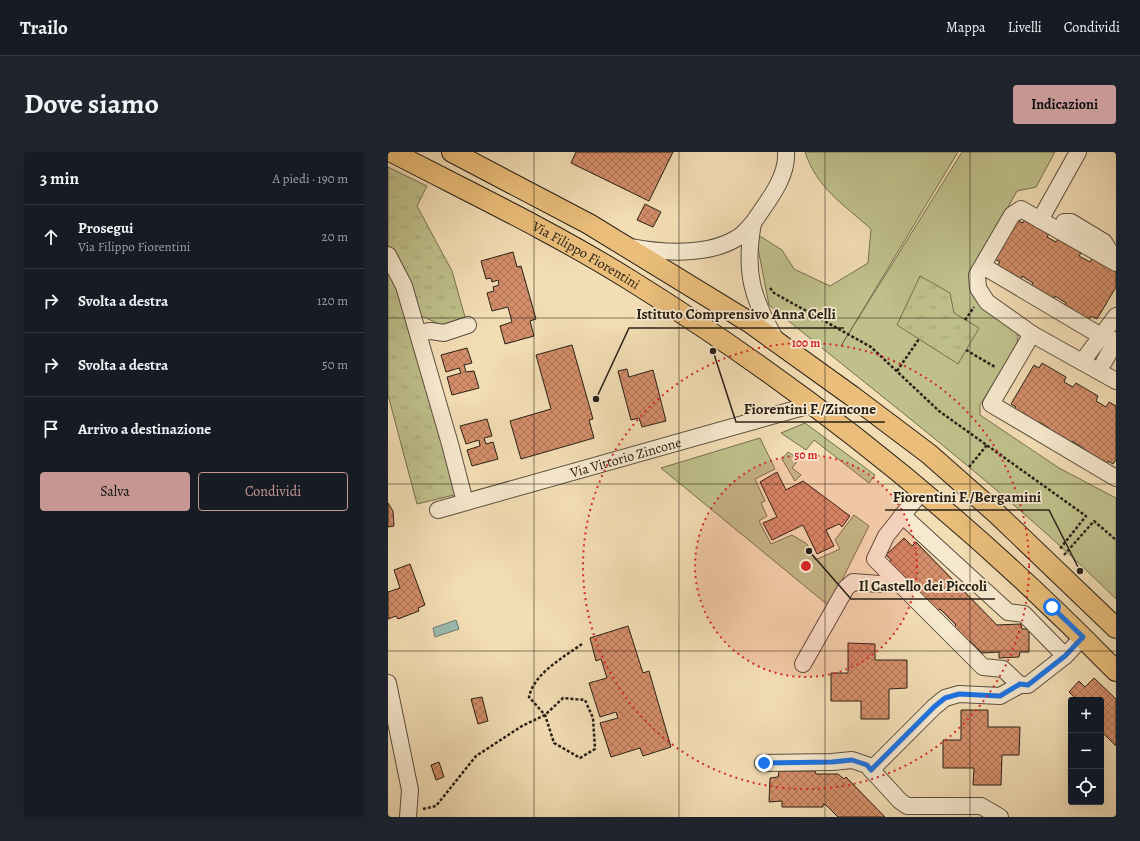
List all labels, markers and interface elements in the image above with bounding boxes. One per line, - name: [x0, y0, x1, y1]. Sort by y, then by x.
- text: Trailo: [20, 15, 68, 41]
- text: Mappa: [946, 18, 986, 37]
- text: Livelli: [1008, 18, 1042, 37]
- text: Condividi: [1064, 18, 1120, 37]
- text: Dove siamo: [24, 85, 159, 123]
- button: Indicazioni: [1013, 85, 1116, 124]
- text: 3 min: [40, 167, 79, 190]
- text: A piedi · 190 m: [272, 170, 348, 187]
- street label: Via Filippo Fiorentini: [528, 216, 644, 294]
- text: Prosegui: [78, 218, 134, 238]
- icon: ahead: [40, 226, 62, 248]
- text: 20 m: [322, 228, 348, 245]
- text: Via Filippo Fiorentini: [78, 238, 190, 255]
- icon: right: [40, 290, 62, 312]
- text: Svolta a destra: [78, 291, 168, 311]
- text: 120 m: [317, 292, 348, 309]
- callout: Istituto Comprensivo Anna Celli: [629, 301, 844, 328]
- text: Istituto Comprensivo Anna Celli: [636, 304, 836, 324]
- text: 100 m: [792, 335, 820, 351]
- icon: right: [40, 354, 62, 376]
- text: Svolta a destra: [78, 355, 168, 375]
- text: 50 m: [322, 356, 348, 373]
- callout: Fiorentini F./Zincone: [736, 395, 885, 422]
- text: Fiorentini F./Zincone: [744, 399, 876, 419]
- icon: arrive: [40, 418, 62, 440]
- text: Arrivo a destinazione: [78, 419, 211, 439]
- street label: Via Vittorio Zincone: [567, 432, 684, 482]
- text: 50 m: [794, 447, 818, 463]
- button: Salva: [40, 472, 190, 511]
- button: Condividi: [198, 472, 348, 511]
- callout: Fiorentini F./Bergamini: [885, 483, 1049, 510]
- text: Fiorentini F./Bergamini: [893, 487, 1042, 507]
- centre of rings: [799, 559, 813, 573]
- callout: Il Castello dei Piccoli: [851, 572, 995, 599]
- text: Il Castello dei Piccoli: [859, 576, 988, 596]
- route start: [1043, 598, 1061, 616]
- map controls: [1068, 697, 1104, 805]
- button: +: [1068, 697, 1104, 733]
- button: −: [1068, 733, 1104, 769]
- route end: [755, 754, 773, 772]
- button: locate: [1068, 769, 1104, 805]

